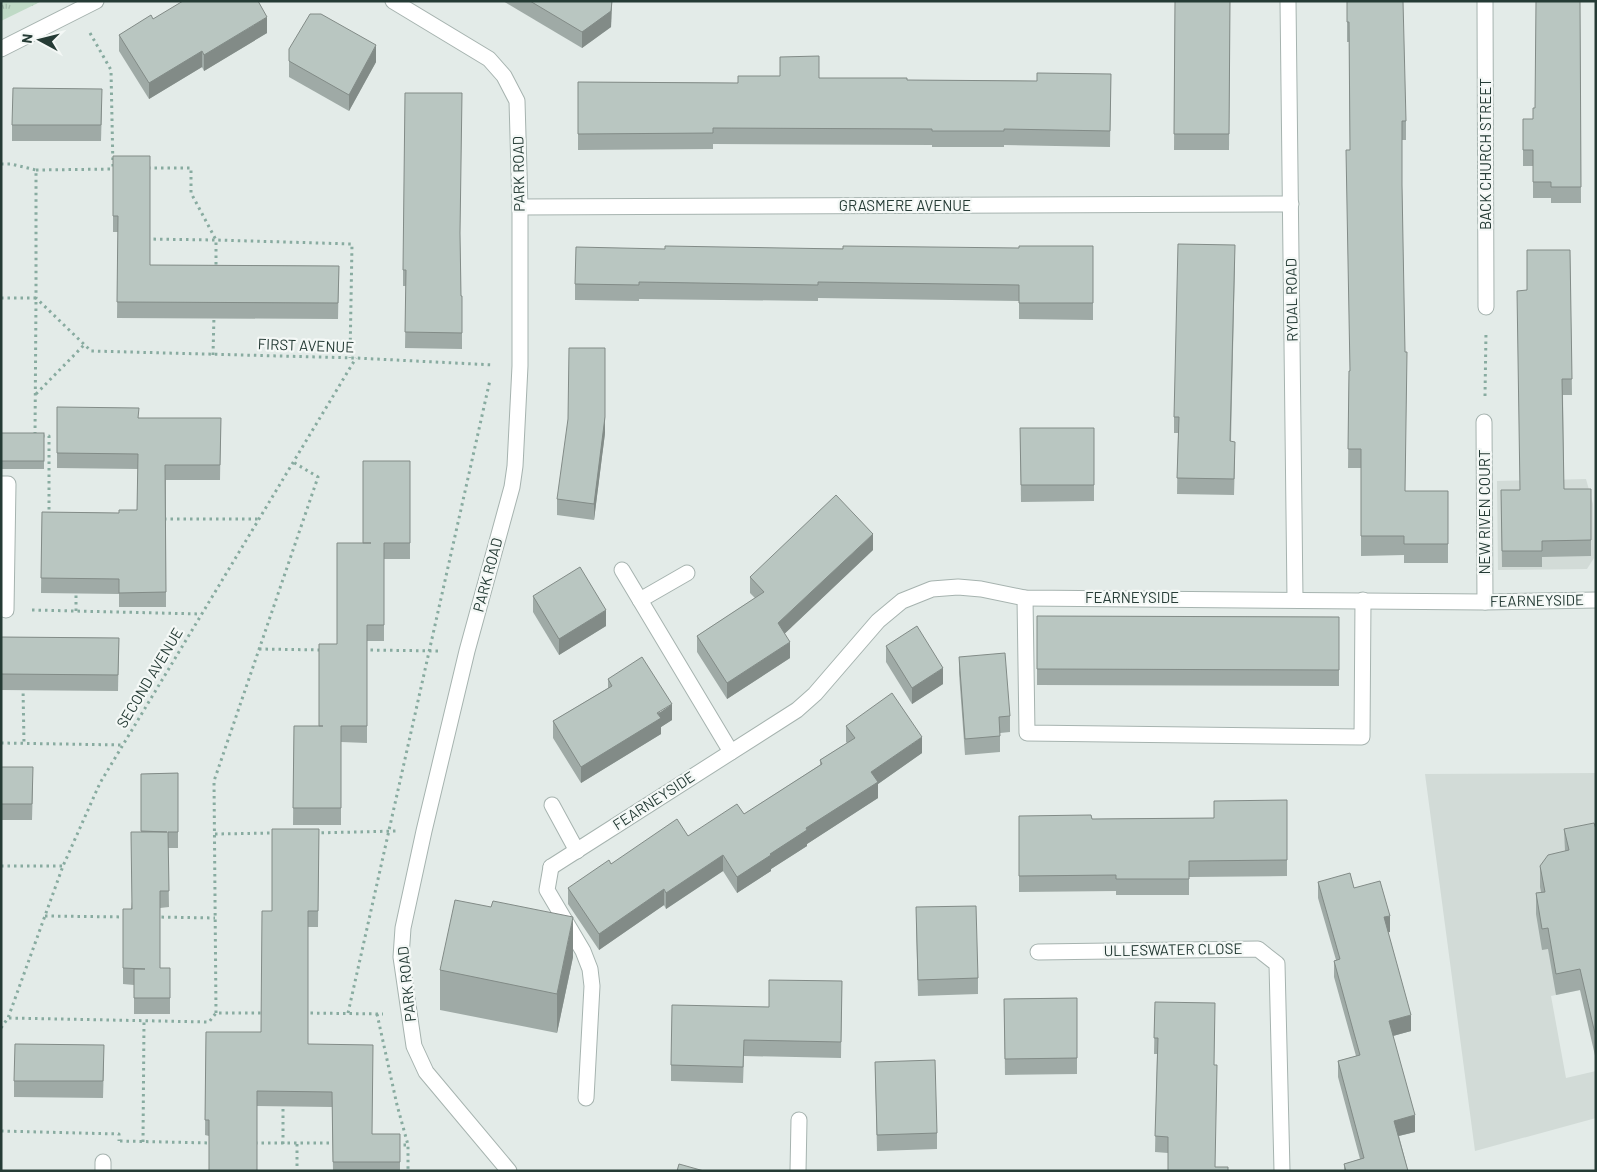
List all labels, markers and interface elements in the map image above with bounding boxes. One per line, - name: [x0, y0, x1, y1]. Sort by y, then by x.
- north arrow: [15, 15, 65, 65]
- text: N: [18, 33, 36, 44]
- street label: BACK CHURCH STREET: [1476, 78, 1494, 230]
- street label: PARK ROAD: [508, 136, 528, 212]
- street label: GRASMERE AVENUE: [839, 196, 971, 214]
- street label: RYDAL ROAD: [1281, 258, 1301, 342]
- street label: FIRST AVENUE: [257, 334, 355, 356]
- street label: NEW RIVEN COURT: [1475, 449, 1493, 575]
- street label: PARK ROAD: [469, 536, 506, 614]
- street label: FEARNEYSIDE: [1085, 588, 1179, 606]
- street label: FEARNEYSIDE: [1490, 590, 1584, 610]
- street label: SECOND AVENUE: [112, 624, 186, 731]
- street label: FEARNEYSIDE: [609, 767, 698, 833]
- street label: ULLESWATER CLOSE: [1103, 939, 1243, 959]
- street label: PARK ROAD: [393, 945, 419, 1023]

